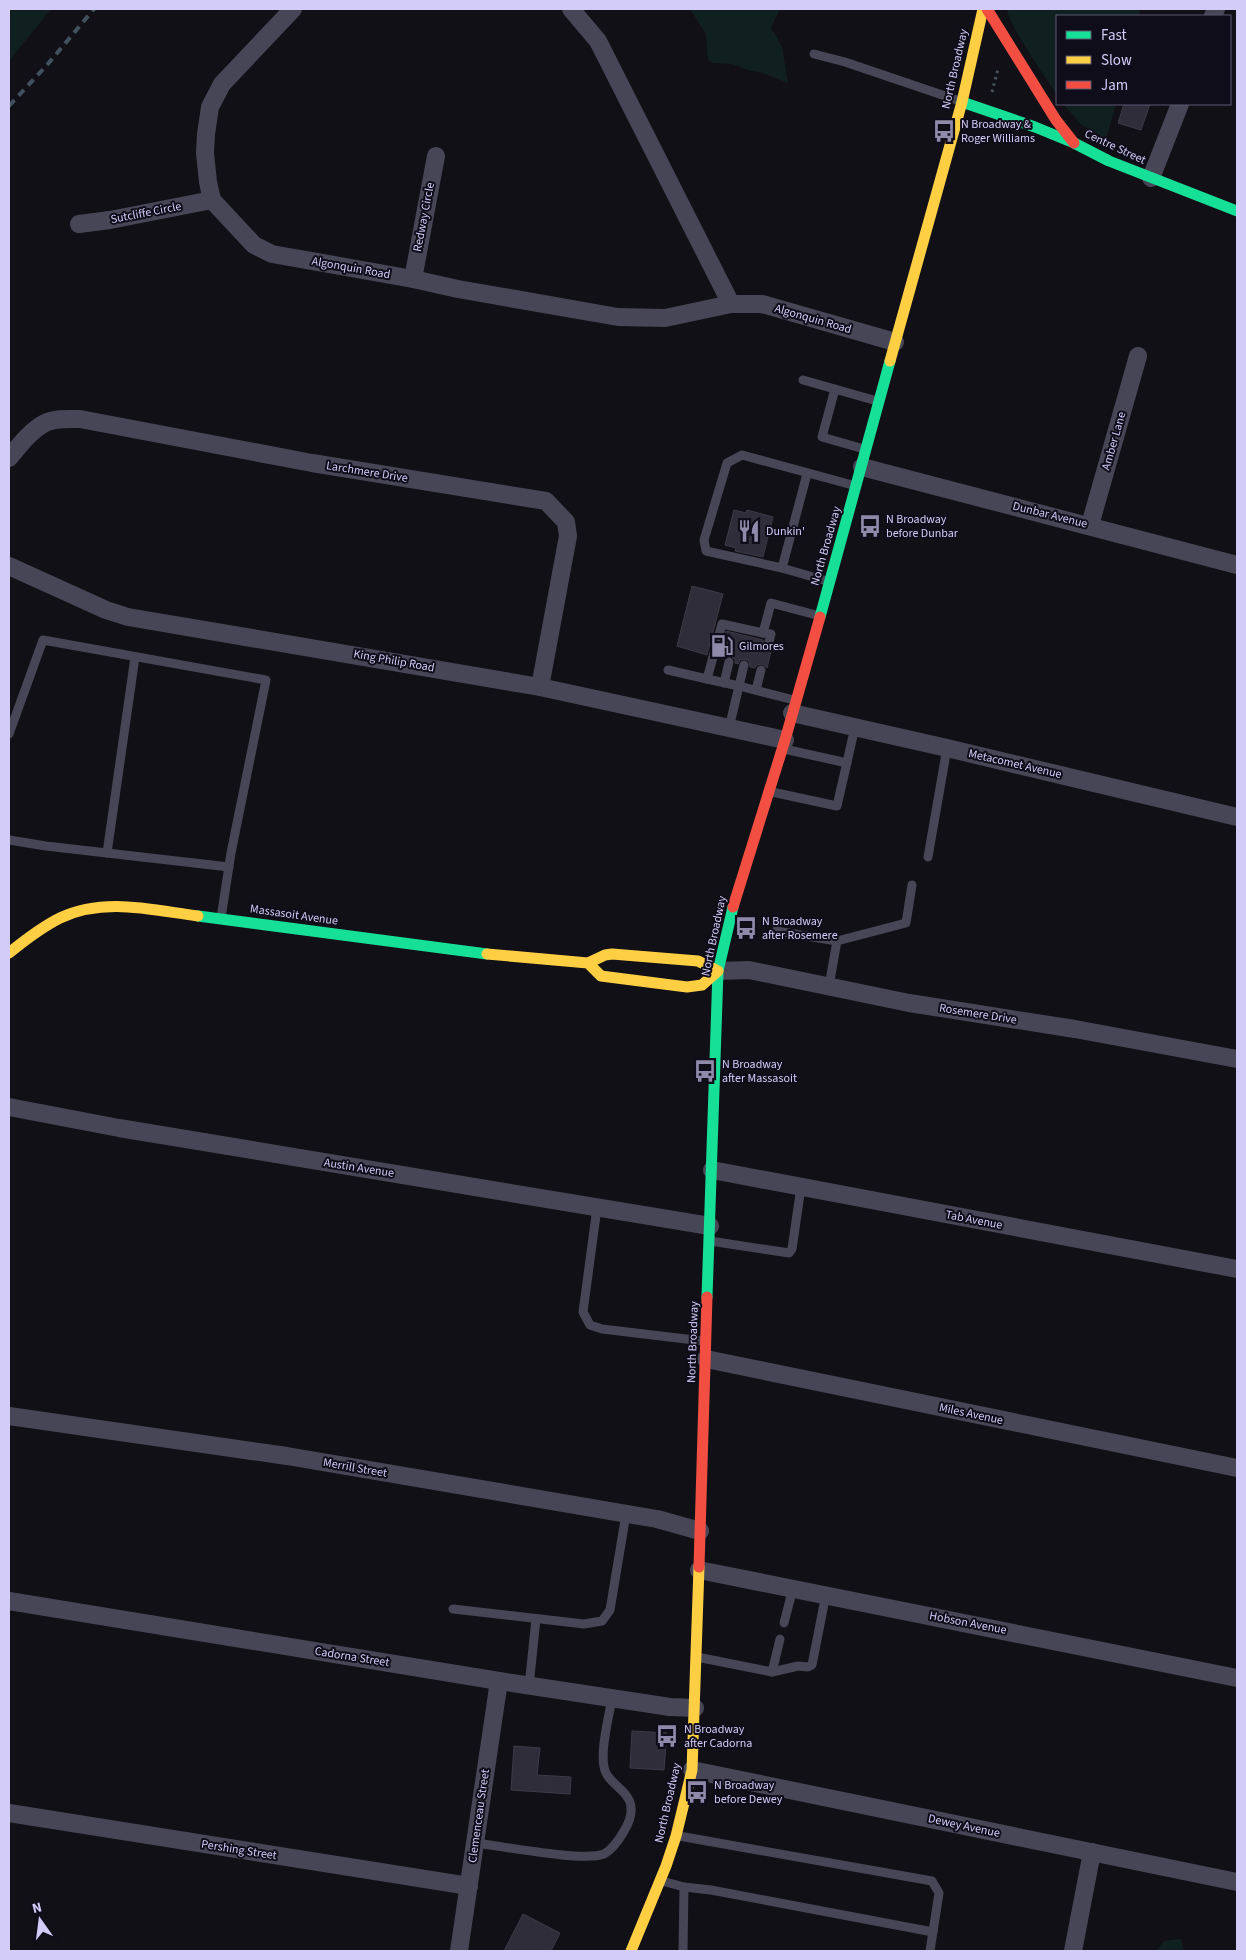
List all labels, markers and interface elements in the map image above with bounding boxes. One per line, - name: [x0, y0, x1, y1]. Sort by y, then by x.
- legend: [1056, 15, 1231, 105]
- text: Fast: [1101, 25, 1127, 46]
- street label: North Broadway: [938, 27, 973, 111]
- text: Slow: [1101, 50, 1132, 71]
- text: Jam: [1101, 75, 1128, 96]
- place label: N Broadway & Roger Williams: [961, 116, 1035, 147]
- bus stop icon: N Broadway & Roger Williams: [931, 118, 957, 144]
- street label: Centre Street: [1082, 125, 1148, 169]
- street label: Redway Circle: [409, 181, 439, 253]
- street label: Sutcliffe Circle: [109, 198, 183, 228]
- street label: Algonquin Road: [310, 253, 392, 283]
- street label: Algonquin Road: [772, 300, 854, 338]
- street label: Amber Lane: [1098, 410, 1130, 472]
- street label: Larchmere Drive: [325, 457, 409, 487]
- street label: Dunbar Avenue: [1011, 497, 1089, 533]
- street label: North Broadway: [807, 504, 846, 588]
- place label: N Broadway before Dunbar: [886, 511, 959, 542]
- bus stop icon: N Broadway before Dunbar: [857, 513, 883, 539]
- restaurant icon: Dunkin': [736, 518, 762, 544]
- place label: Dunkin': [766, 523, 805, 540]
- fuel station icon: Gilmores: [709, 633, 735, 659]
- place label: Gilmores: [739, 638, 784, 655]
- street label: King Philip Road: [352, 646, 436, 676]
- street label: Metacomet Avenue: [967, 745, 1063, 783]
- street label: North Broadway: [697, 894, 731, 978]
- street label: Massasoit Avenue: [249, 900, 339, 930]
- place label: N Broadway after Rosemere: [762, 913, 838, 944]
- bus stop icon: N Broadway after Rosemere: [733, 915, 759, 941]
- street label: Rosemere Drive: [938, 999, 1018, 1029]
- place label: N Broadway after Massasoit: [722, 1056, 797, 1087]
- bus stop icon: N Broadway after Massasoit: [692, 1058, 718, 1084]
- street label: Austin Avenue: [323, 1154, 395, 1182]
- street label: Tab Avenue: [944, 1206, 1004, 1234]
- street label: North Broadway: [683, 1300, 703, 1383]
- street label: Miles Avenue: [937, 1399, 1005, 1429]
- street label: Merrill Street: [322, 1454, 388, 1482]
- street label: Hobson Avenue: [928, 1607, 1008, 1639]
- street label: Cadorna Street: [313, 1643, 391, 1671]
- place label: N Broadway after Cadorna: [684, 1721, 752, 1752]
- bus stop icon: N Broadway after Cadorna: [654, 1723, 680, 1749]
- street label: North Broadway: [651, 1761, 686, 1845]
- street label: Clemenceau Street: [464, 1768, 494, 1864]
- place label: N Broadway before Dewey: [714, 1777, 783, 1808]
- bus stop icon: N Broadway before Dewey: [684, 1779, 710, 1805]
- street label: Dewey Avenue: [927, 1810, 1002, 1842]
- street label: Pershing Street: [200, 1836, 278, 1864]
- north arrow: [15, 1895, 65, 1945]
- text: N: [30, 1898, 44, 1919]

